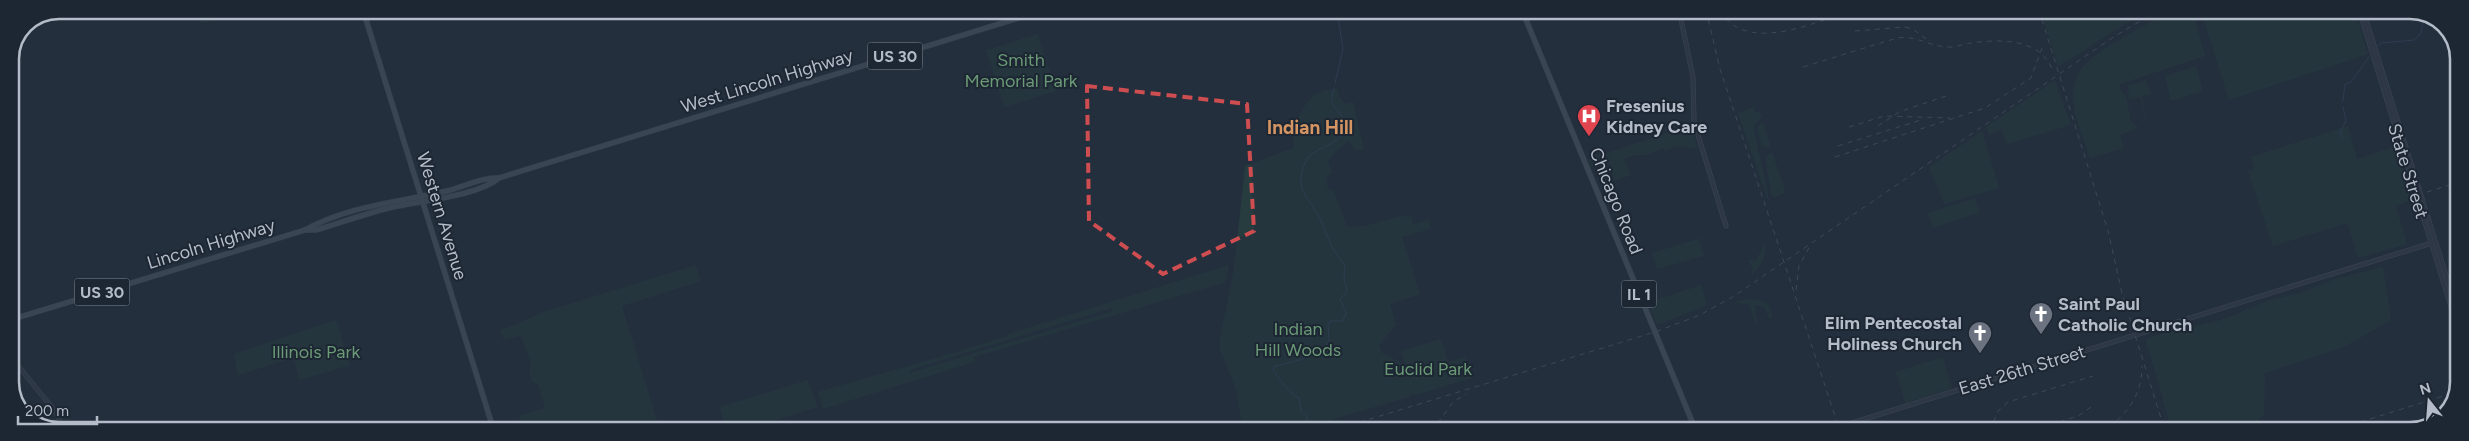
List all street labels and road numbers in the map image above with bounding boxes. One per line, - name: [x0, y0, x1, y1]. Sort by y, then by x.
- road number: US 30: [868, 42, 922, 70]
- street label: West Lincoln Highway: [678, 44, 856, 118]
- street label: State Street: [2383, 121, 2433, 221]
- street label: Chicago Road: [1585, 144, 1647, 258]
- street label: Western Avenue: [412, 149, 472, 283]
- street label: Lincoln Highway: [144, 214, 278, 274]
- road number: US 30: [74, 278, 130, 306]
- road number: IL 1: [1622, 280, 1656, 308]
- street label: East 26th Street: [1956, 340, 2088, 400]

